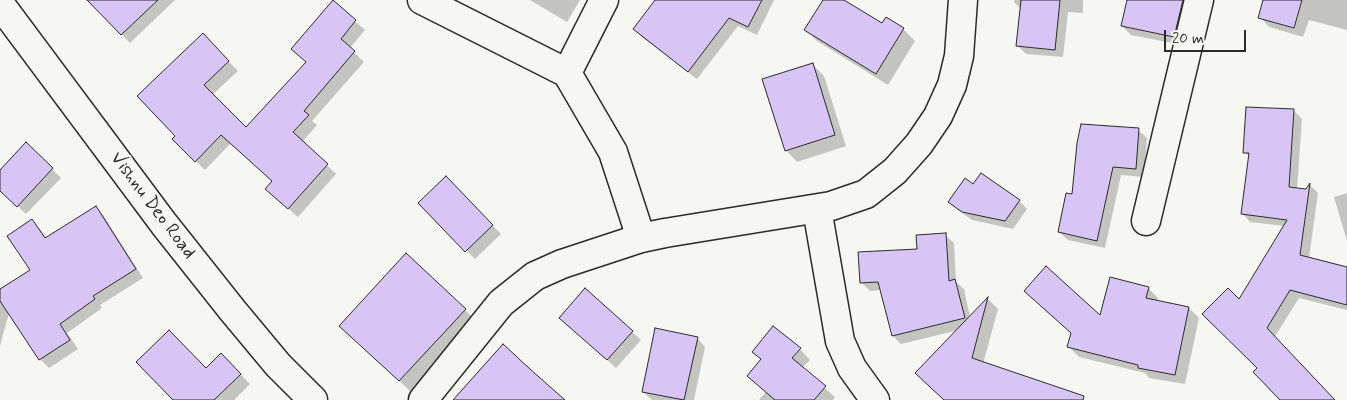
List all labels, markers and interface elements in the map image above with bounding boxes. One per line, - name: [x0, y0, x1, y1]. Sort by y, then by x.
- scale bar: [1167, 20, 1250, 52]
- text: 20 m: [1172, 29, 1204, 49]
- street label: Vishnu Deo Road: [104, 148, 200, 264]

